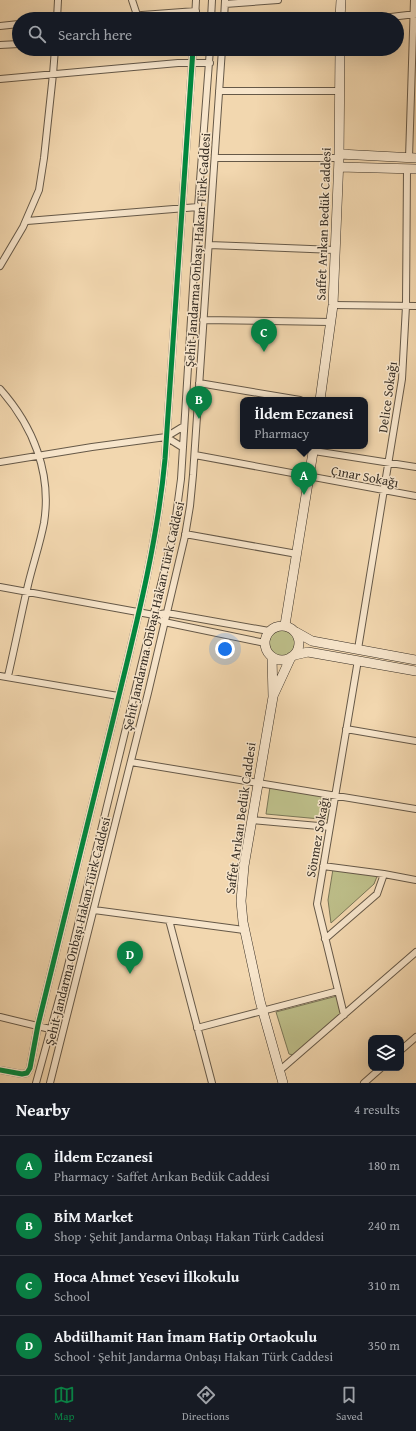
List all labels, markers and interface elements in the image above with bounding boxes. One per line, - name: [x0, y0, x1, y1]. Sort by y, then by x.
- search box: [12, 12, 404, 56]
- icon: search: [26, 23, 48, 45]
- text: Search here: [58, 24, 132, 45]
- street label: Şehit Jandarma Onbaşı Hakan Türk Caddesi: [180, 132, 215, 368]
- street label: Saffet Arıkan Bedük Caddesi: [311, 147, 336, 301]
- pin: C: [251, 319, 277, 352]
- street label: Delice Sokağı: [373, 360, 402, 434]
- pin: B: [186, 386, 212, 419]
- popup: [240, 397, 368, 449]
- text: İldem Eczanesi: [255, 403, 353, 424]
- text: Pharmacy: [255, 424, 309, 443]
- street label: Çınar Sokağı: [330, 461, 401, 492]
- pin: A: [291, 462, 317, 495]
- street label: Şehit Jandarma Onbaşı Hakan Türk Caddesi: [118, 499, 189, 733]
- your location: [215, 639, 235, 659]
- street label: Saffet Arıkan Bedük Caddesi: [220, 741, 261, 895]
- street label: Sönmez Sokağı: [301, 795, 334, 879]
- street label: Şehit Jandarma Onbaşı Hakan Türk Caddesi: [40, 814, 115, 1047]
- pin: D: [117, 941, 143, 974]
- map controls: [368, 1035, 404, 1071]
- button: layers: [368, 1035, 404, 1071]
- text: Nearby: [16, 1097, 70, 1122]
- text: 4 results: [354, 1100, 400, 1119]
- text: İldem Eczanesi: [54, 1146, 153, 1167]
- text: A: [25, 1156, 33, 1175]
- text: 180 m: [368, 1156, 400, 1175]
- text: Pharmacy · Saffet Arıkan Bedük Caddesi: [54, 1167, 270, 1186]
- text: BİM Market: [54, 1206, 133, 1227]
- text: B: [25, 1216, 33, 1235]
- text: 240 m: [368, 1216, 400, 1235]
- text: Shop · Şehit Jandarma Onbaşı Hakan Türk Caddesi: [54, 1227, 324, 1246]
- text: Hoca Ahmet Yesevi İlkokulu: [54, 1266, 239, 1287]
- text: C: [25, 1276, 33, 1295]
- text: 310 m: [368, 1276, 400, 1295]
- text: School: [54, 1287, 90, 1306]
- text: Abdülhamit Han İmam Hatip Ortaokulu: [54, 1326, 317, 1347]
- text: D: [25, 1336, 33, 1355]
- text: 350 m: [368, 1336, 400, 1355]
- text: School · Şehit Jandarma Onbaşı Hakan Türk Caddesi: [54, 1347, 333, 1366]
- tab: Map: [53, 1384, 75, 1424]
- tab: Directions: [182, 1384, 229, 1424]
- tab: Saved: [336, 1384, 363, 1424]

